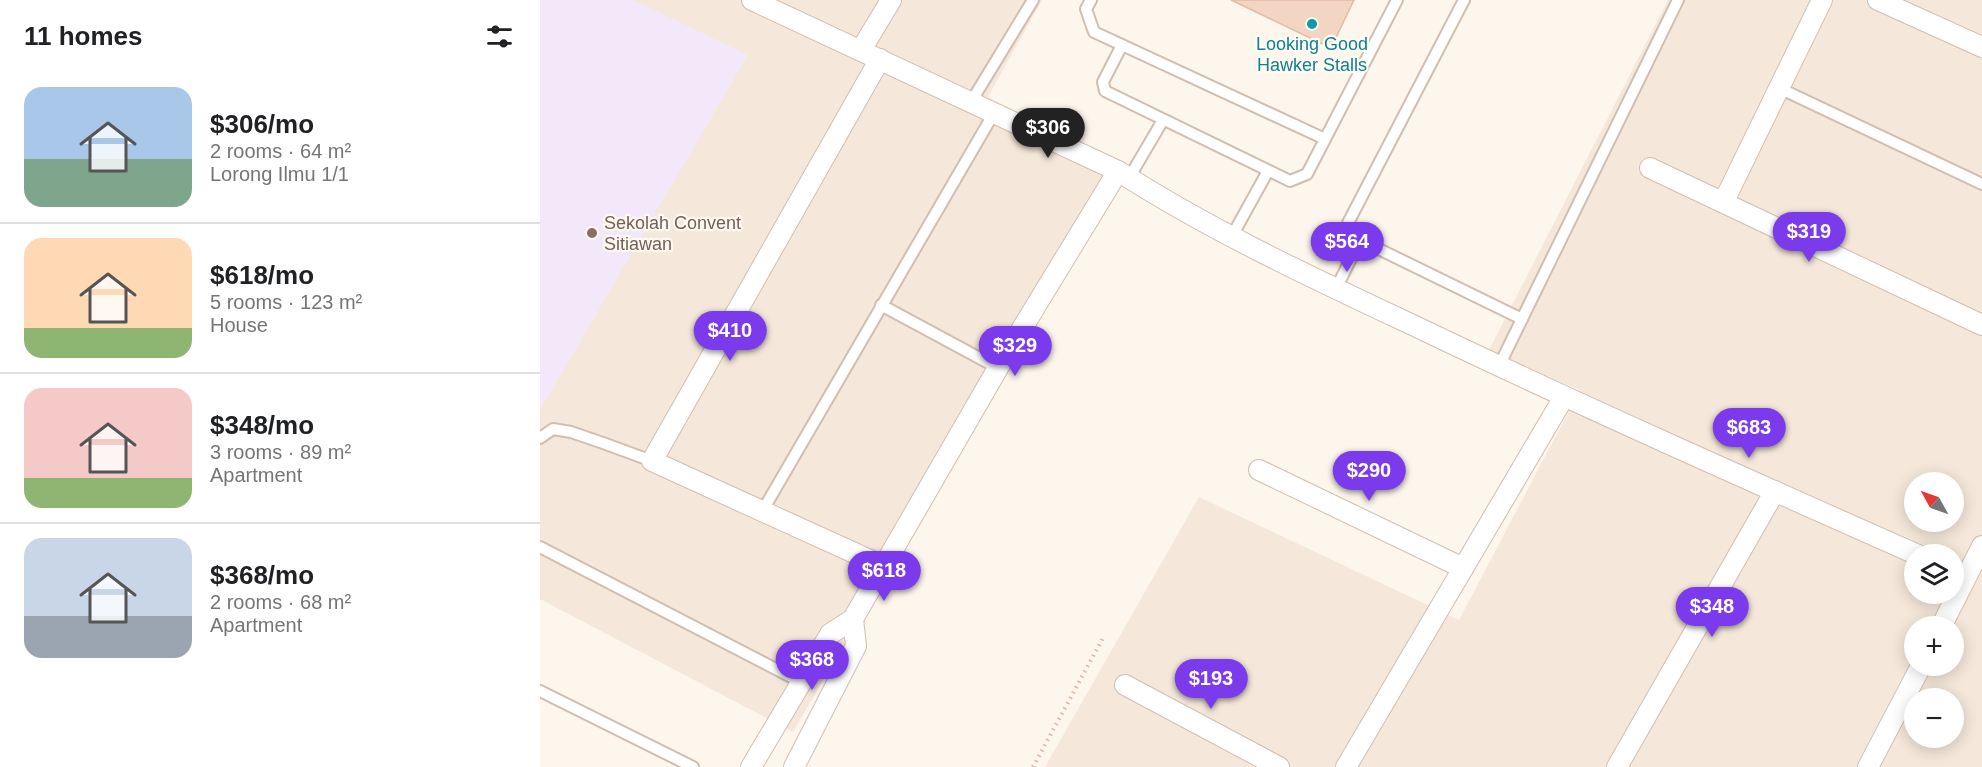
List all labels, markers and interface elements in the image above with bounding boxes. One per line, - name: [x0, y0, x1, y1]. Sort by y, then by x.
- marker: Looking Good Hawker Stalls: [1305, 17, 1319, 31]
- icon: filters: [483, 20, 516, 53]
- text: 11 homes: [24, 21, 143, 51]
- place label: Looking Good Hawker Stalls: [1256, 34, 1368, 75]
- pin: $306: [1012, 108, 1084, 159]
- text: $306/mo: [210, 109, 314, 139]
- icon: home: [72, 111, 144, 183]
- text: $306: [1026, 116, 1070, 138]
- text: 2 rooms · 64 m²: [210, 140, 351, 162]
- text: Lorong Ilmu 1/1: [210, 163, 349, 185]
- pin: $319: [1773, 212, 1845, 263]
- place label: Sekolah Convent Sitiawan: [604, 213, 741, 254]
- text: $319: [1787, 220, 1831, 242]
- pin: $564: [1311, 222, 1383, 273]
- marker: Sekolah Convent Sitiawan: [585, 226, 599, 240]
- text: $564: [1325, 230, 1369, 252]
- text: $618/mo: [210, 260, 314, 290]
- icon: home: [72, 262, 144, 334]
- text: 5 rooms · 123 m²: [210, 291, 362, 313]
- pin: $410: [694, 311, 766, 362]
- text: House: [210, 314, 268, 336]
- text: $410: [708, 319, 752, 341]
- pin: $329: [979, 326, 1051, 377]
- text: $329: [993, 334, 1037, 356]
- pin: $683: [1713, 408, 1785, 459]
- text: $348/mo: [210, 410, 314, 440]
- icon: home: [72, 412, 144, 484]
- text: $683: [1727, 416, 1771, 438]
- text: 3 rooms · 89 m²: [210, 441, 351, 463]
- pin: $290: [1333, 451, 1405, 502]
- text: $290: [1347, 459, 1391, 481]
- text: Apartment: [210, 464, 302, 486]
- north arrow: [1904, 472, 1964, 532]
- map controls: [1904, 472, 1964, 748]
- button: layers: [1904, 544, 1964, 604]
- pin: $618: [848, 551, 920, 602]
- text: $618: [862, 559, 906, 581]
- text: $368/mo: [210, 560, 314, 590]
- icon: home: [72, 562, 144, 634]
- pin: $348: [1676, 587, 1748, 638]
- text: 2 rooms · 68 m²: [210, 591, 351, 613]
- text: $348: [1690, 595, 1734, 617]
- text: Apartment: [210, 614, 302, 636]
- button: +: [1904, 616, 1964, 676]
- pin: $368: [776, 640, 848, 691]
- text: $368: [790, 648, 834, 670]
- pin: $193: [1175, 659, 1247, 710]
- text: $193: [1189, 667, 1233, 689]
- button: −: [1904, 688, 1964, 748]

